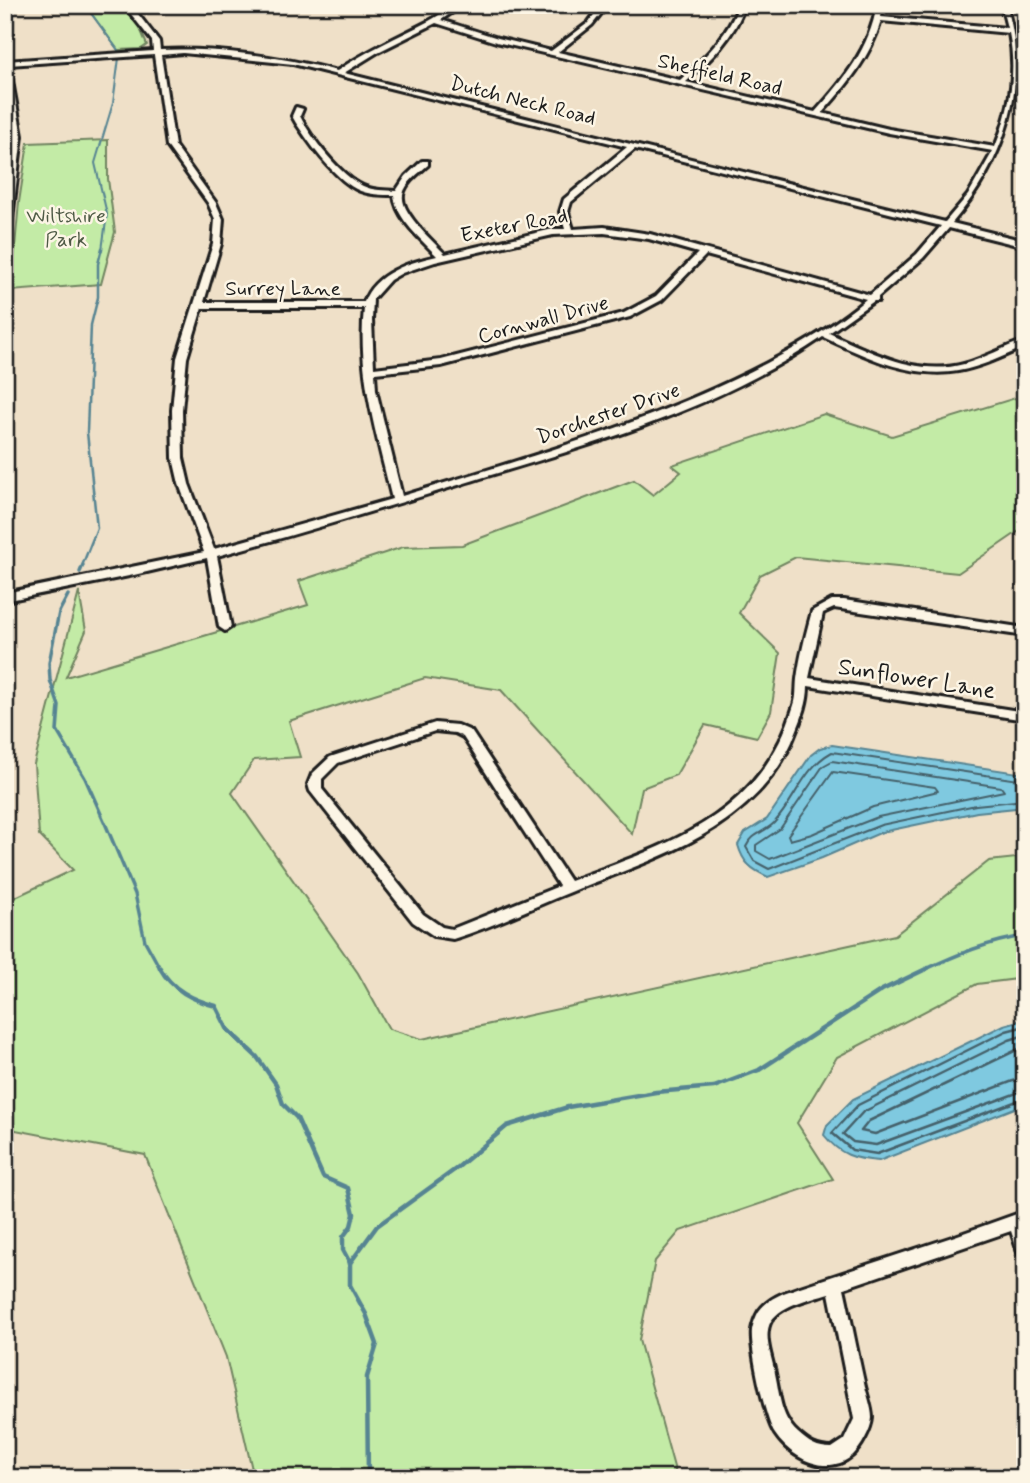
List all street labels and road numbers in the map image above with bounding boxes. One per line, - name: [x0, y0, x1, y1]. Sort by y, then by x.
- street label: Sheffield Road: [655, 47, 785, 103]
- street label: Dutch Neck Road: [447, 69, 599, 133]
- street label: Exeter Road: [458, 202, 570, 250]
- street label: Surrey Lane: [225, 275, 341, 303]
- street label: Cornwall Drive: [475, 289, 612, 351]
- street label: Dorchester Drive: [533, 376, 684, 452]
- street label: Sunflower Lane: [836, 652, 998, 707]

